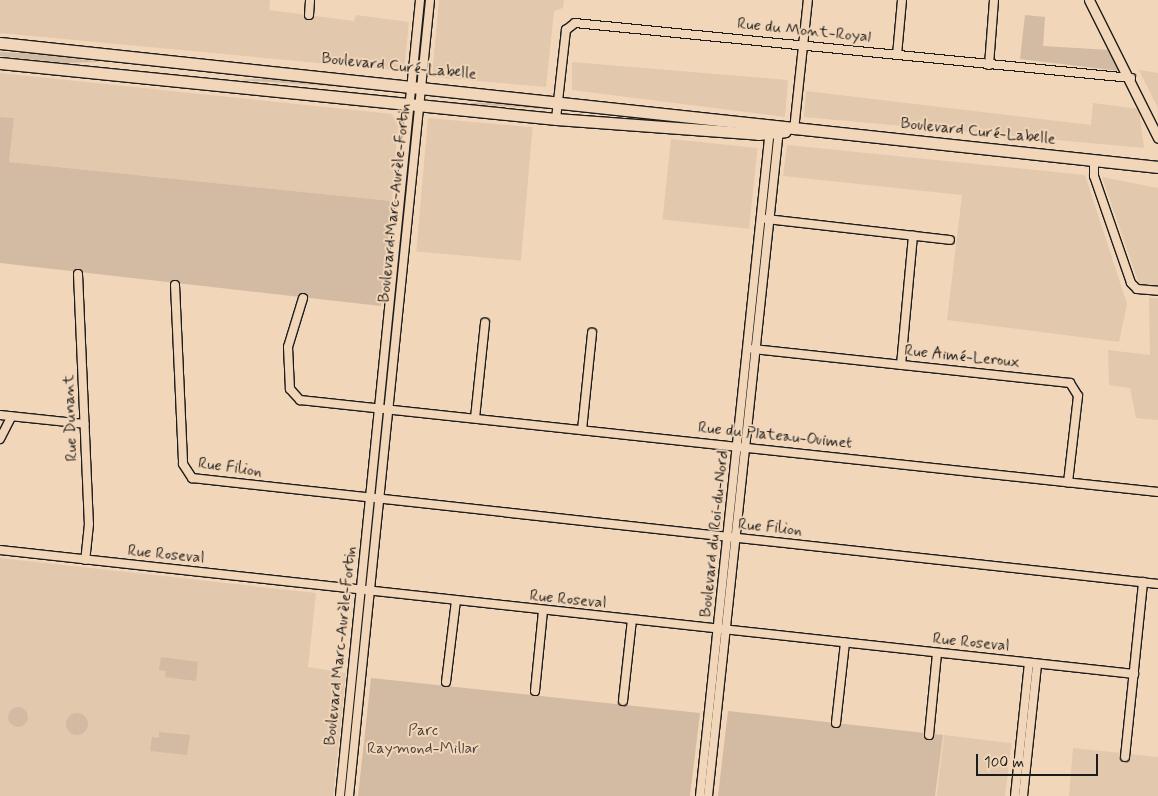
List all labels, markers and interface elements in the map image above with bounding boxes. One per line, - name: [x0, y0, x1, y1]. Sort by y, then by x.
- street label: Rue du Mont-Royal: [740, 15, 868, 47]
- street label: Boulevard Curé-Labelle: [320, 49, 478, 85]
- street label: Boulevard Marc-Aurèle-Fortin: [375, 103, 415, 303]
- street label: Boulevard Curé-Labelle: [899, 114, 1057, 150]
- street label: Rue Aimé-Leroux: [903, 341, 1021, 373]
- street label: Rue Dunant: [60, 375, 82, 461]
- street label: Rue du Plateau-Ouimet: [698, 418, 852, 454]
- street label: Boulevard du Roi-du-Nord: [697, 450, 733, 618]
- street label: Rue Filion: [197, 454, 263, 482]
- street label: Rue Filion: [737, 515, 803, 541]
- street label: Rue Roseval: [126, 541, 206, 569]
- street label: Boulevard Marc-Aurèle-Fortin: [321, 546, 361, 746]
- street label: Rue Roseval: [528, 586, 608, 614]
- street label: Rue Roseval: [931, 629, 1011, 657]
- park label: Parc Raymond-Millar: [367, 721, 479, 759]
- scale bar: [978, 744, 1100, 776]
- text: 100 m: [984, 753, 1024, 773]

